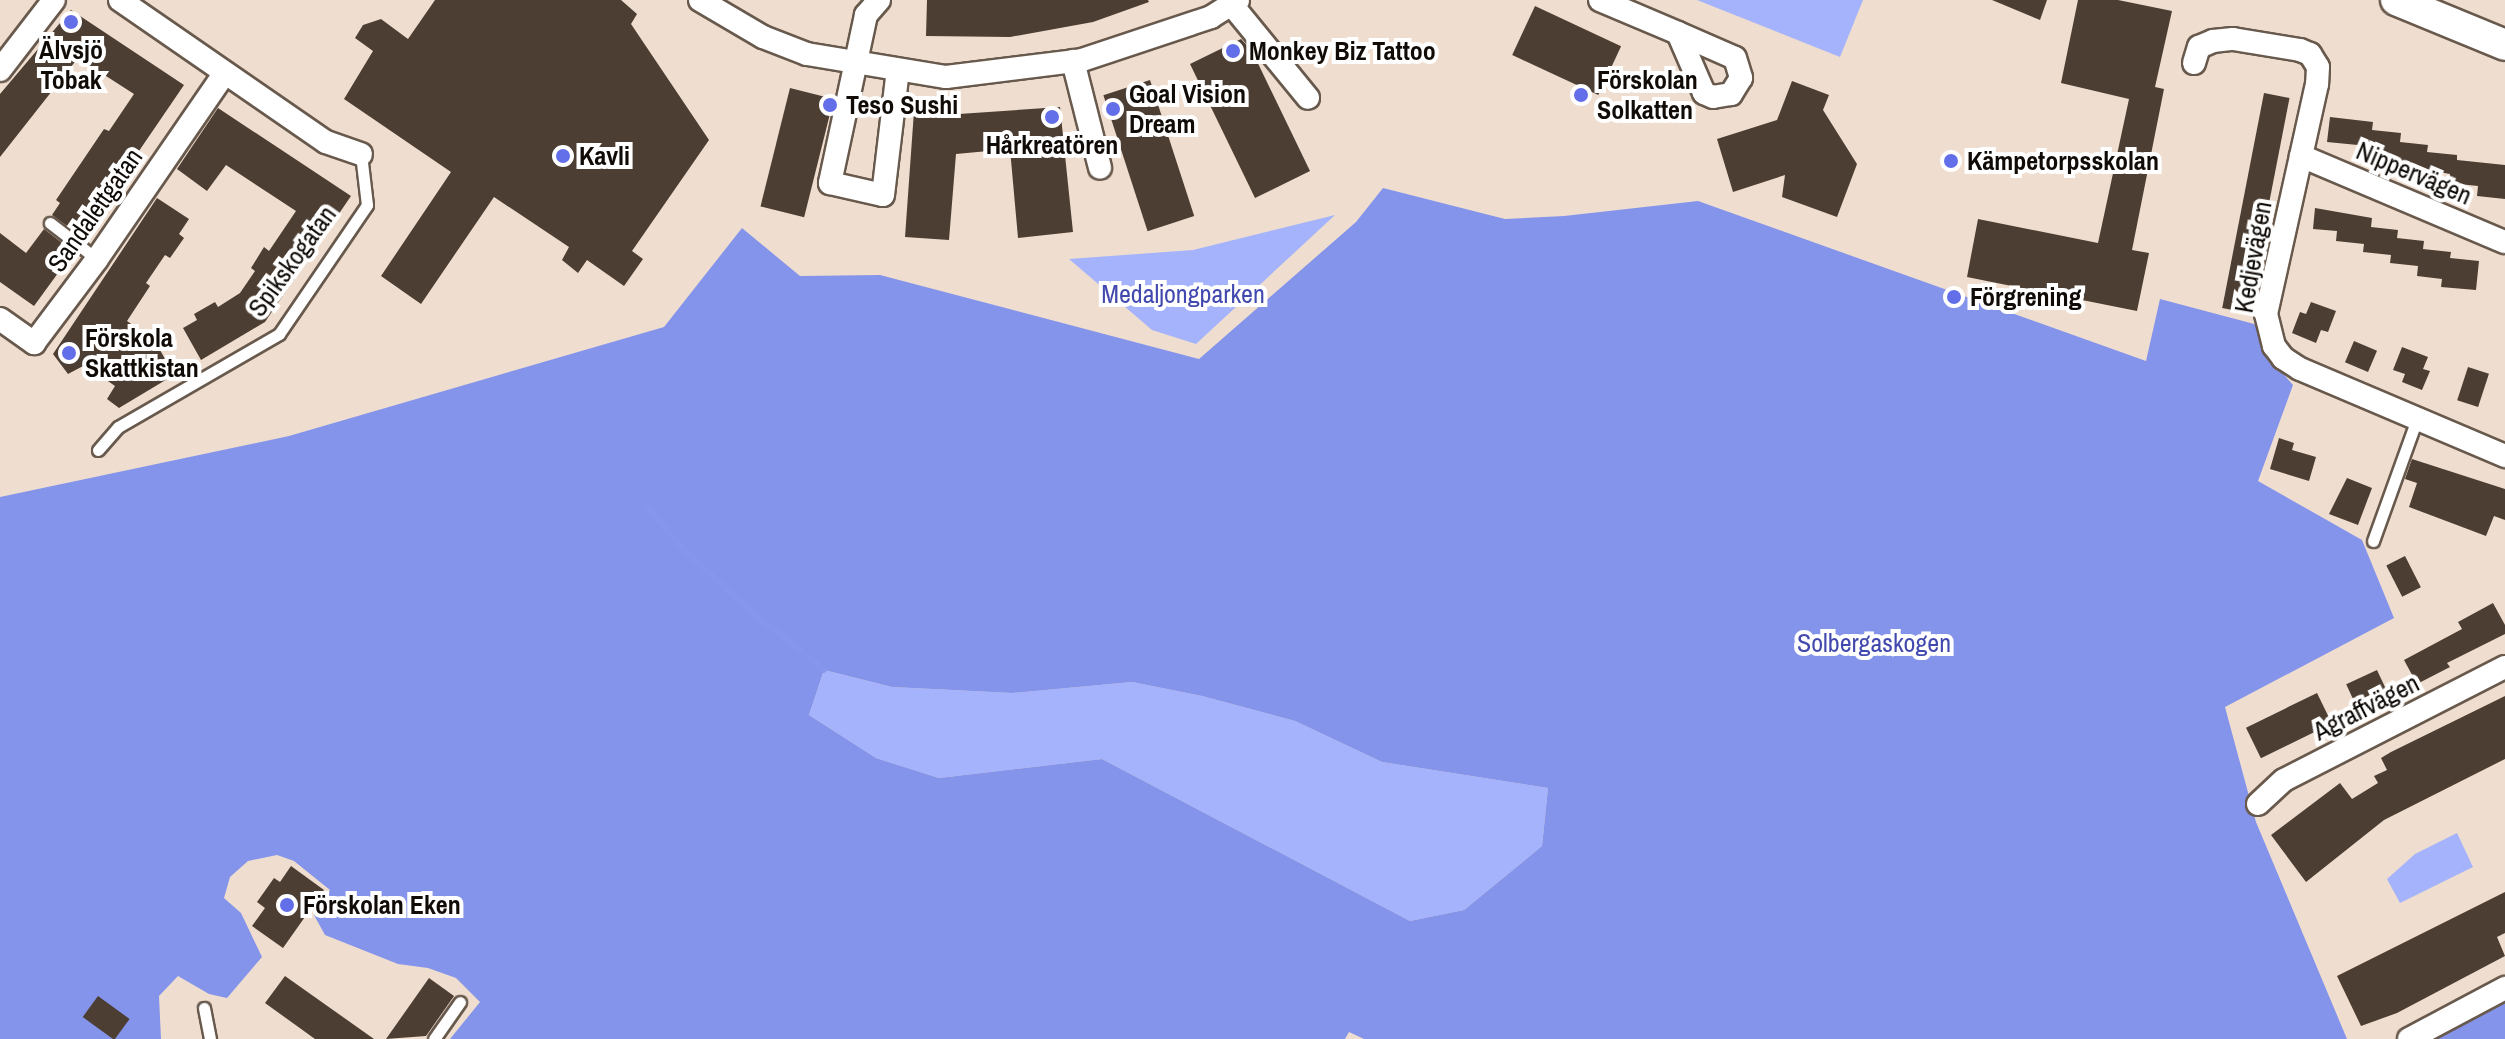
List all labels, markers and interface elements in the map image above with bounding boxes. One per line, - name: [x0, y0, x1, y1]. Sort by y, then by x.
- marker: Älvsjö Tobak: [62, 13, 80, 31]
- place label: Älvsjö Tobak: [39, 34, 103, 96]
- place label: Monkey Biz Tattoo: [1249, 35, 1436, 67]
- marker: Monkey Biz Tattoo: [1224, 42, 1242, 60]
- place label: Förskolan Solkatten: [1597, 64, 1698, 126]
- place label: Goal Vision Dream: [1129, 78, 1246, 140]
- marker: Förskolan Solkatten: [1572, 86, 1590, 104]
- place label: Teso Sushi: [846, 89, 958, 121]
- marker: Teso Sushi: [821, 96, 839, 114]
- marker: Goal Vision Dream: [1104, 100, 1122, 118]
- marker: Hårkreatören: [1043, 108, 1061, 126]
- place label: Hårkreatören: [986, 129, 1118, 161]
- street label: Nippervägen: [2352, 135, 2476, 211]
- place label: Kavli: [579, 140, 630, 172]
- street label: Sandalettgatan: [41, 142, 149, 278]
- place label: Kämpetorpsskolan: [1967, 145, 2159, 177]
- marker: Kavli: [554, 147, 572, 165]
- marker: Kämpetorpsskolan: [1942, 152, 1960, 170]
- street label: Kedjevägen: [2228, 199, 2278, 315]
- street label: Spikskogatan: [241, 200, 343, 322]
- park label: Medaljongparken: [1101, 278, 1265, 310]
- place label: Förgrening: [1970, 281, 2081, 313]
- marker: Förgrening: [1945, 288, 1963, 306]
- place label: Förskola Skattkistan: [85, 322, 199, 384]
- marker: Förskola Skattkistan: [60, 344, 78, 362]
- park label: Solbergaskogen: [1797, 627, 1951, 659]
- street label: Agraffvägen: [2308, 667, 2424, 747]
- place label: Förskolan Eken: [303, 889, 461, 921]
- marker: Förskolan Eken: [278, 896, 296, 914]

